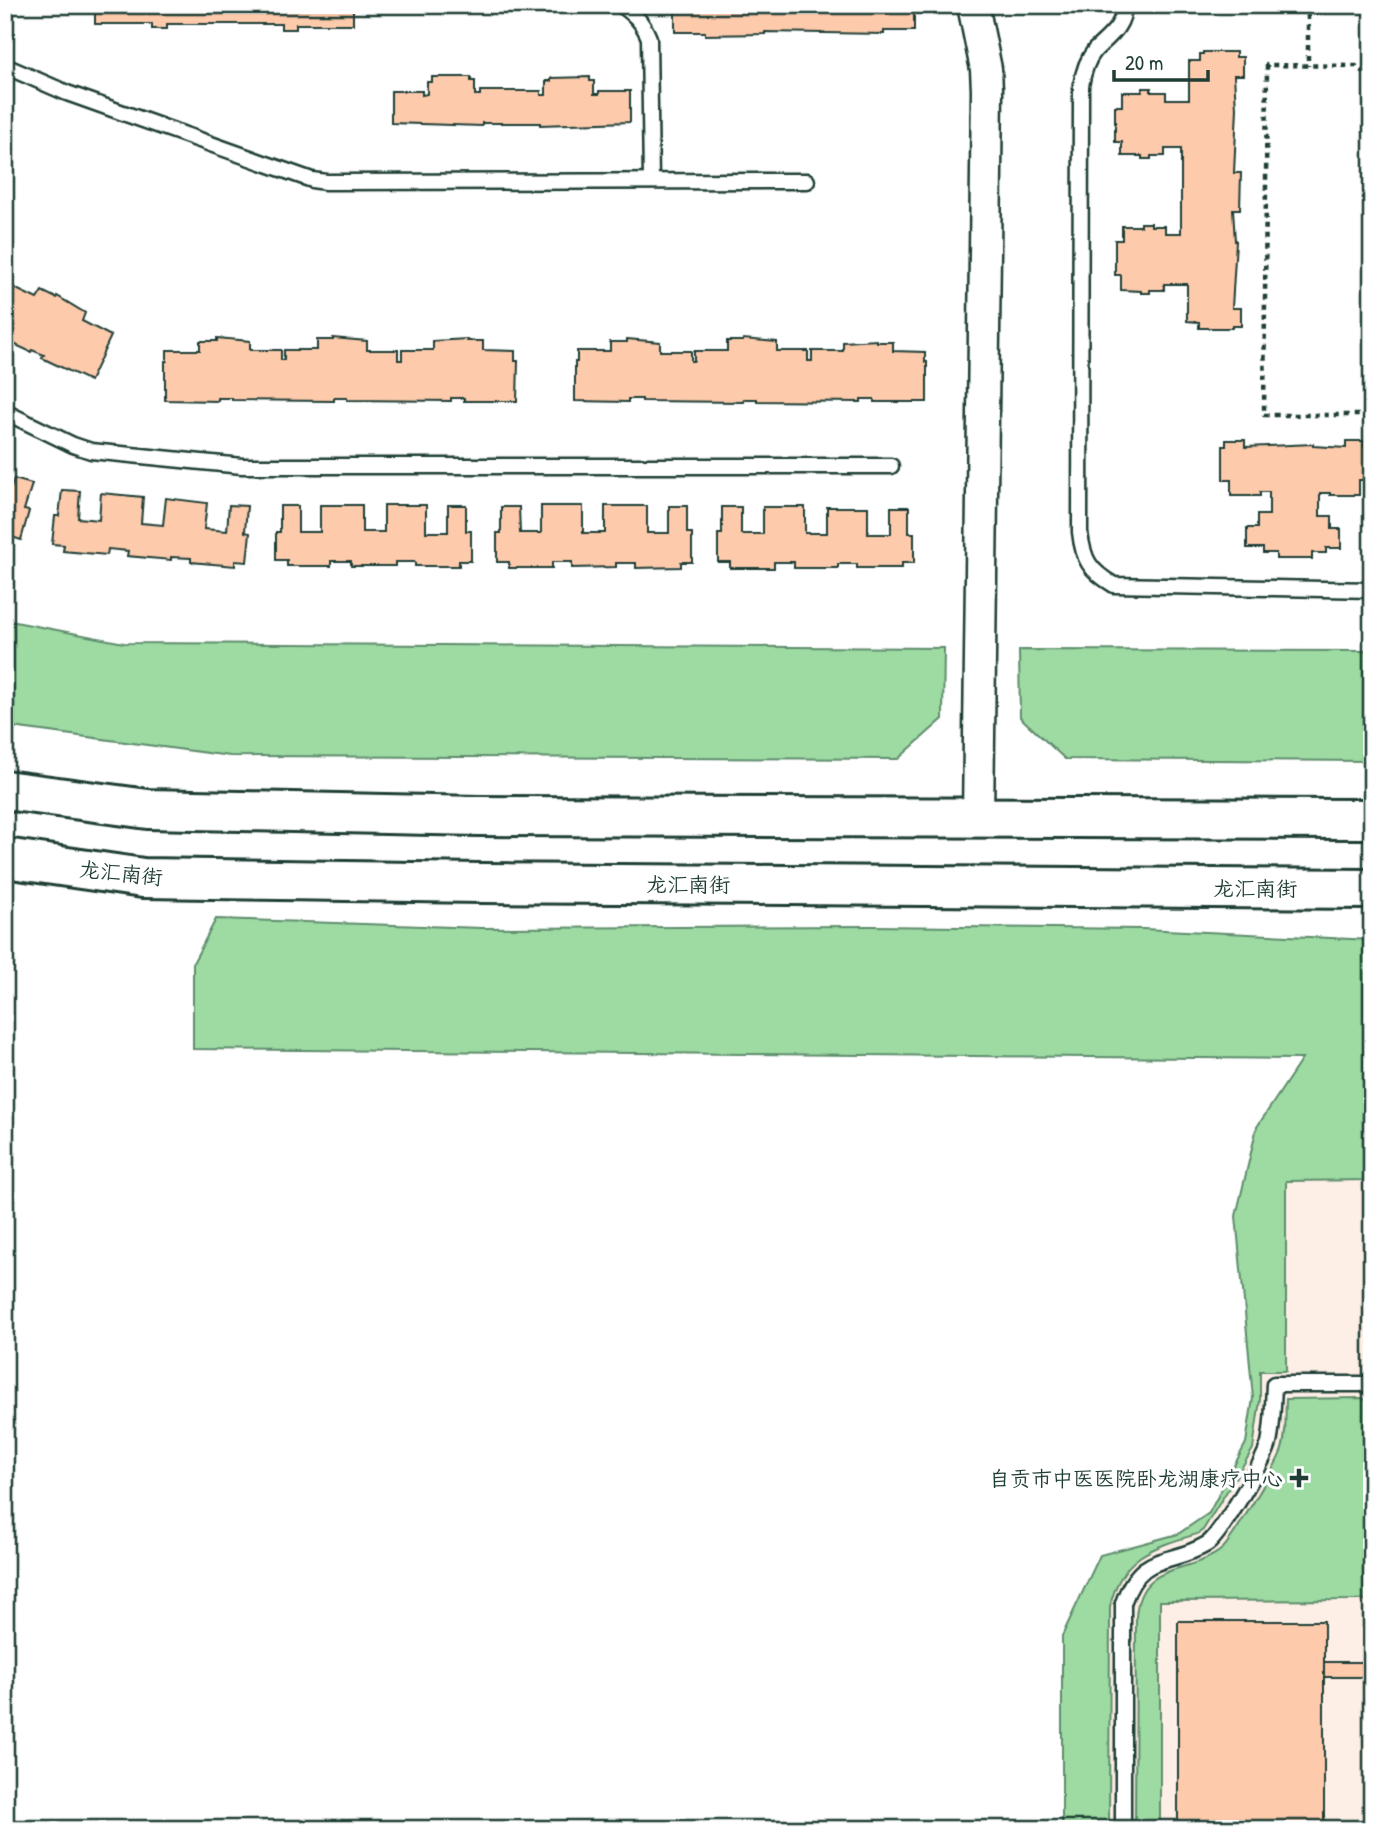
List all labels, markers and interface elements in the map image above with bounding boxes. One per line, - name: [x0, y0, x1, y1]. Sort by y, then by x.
- scale bar: [1114, 38, 1209, 82]
- text: 20 m: [1125, 48, 1163, 77]
- street label: 龙汇南街: [78, 854, 164, 892]
- street label: 龙汇南街: [646, 870, 730, 899]
- street label: 龙汇南街: [1213, 874, 1297, 903]
- place label: 自贡市中医医院卧龙湖康疗中心: [989, 1464, 1283, 1493]
- marker: 自贡市中医医院卧龙湖康疗中心: [1289, 1468, 1309, 1488]

